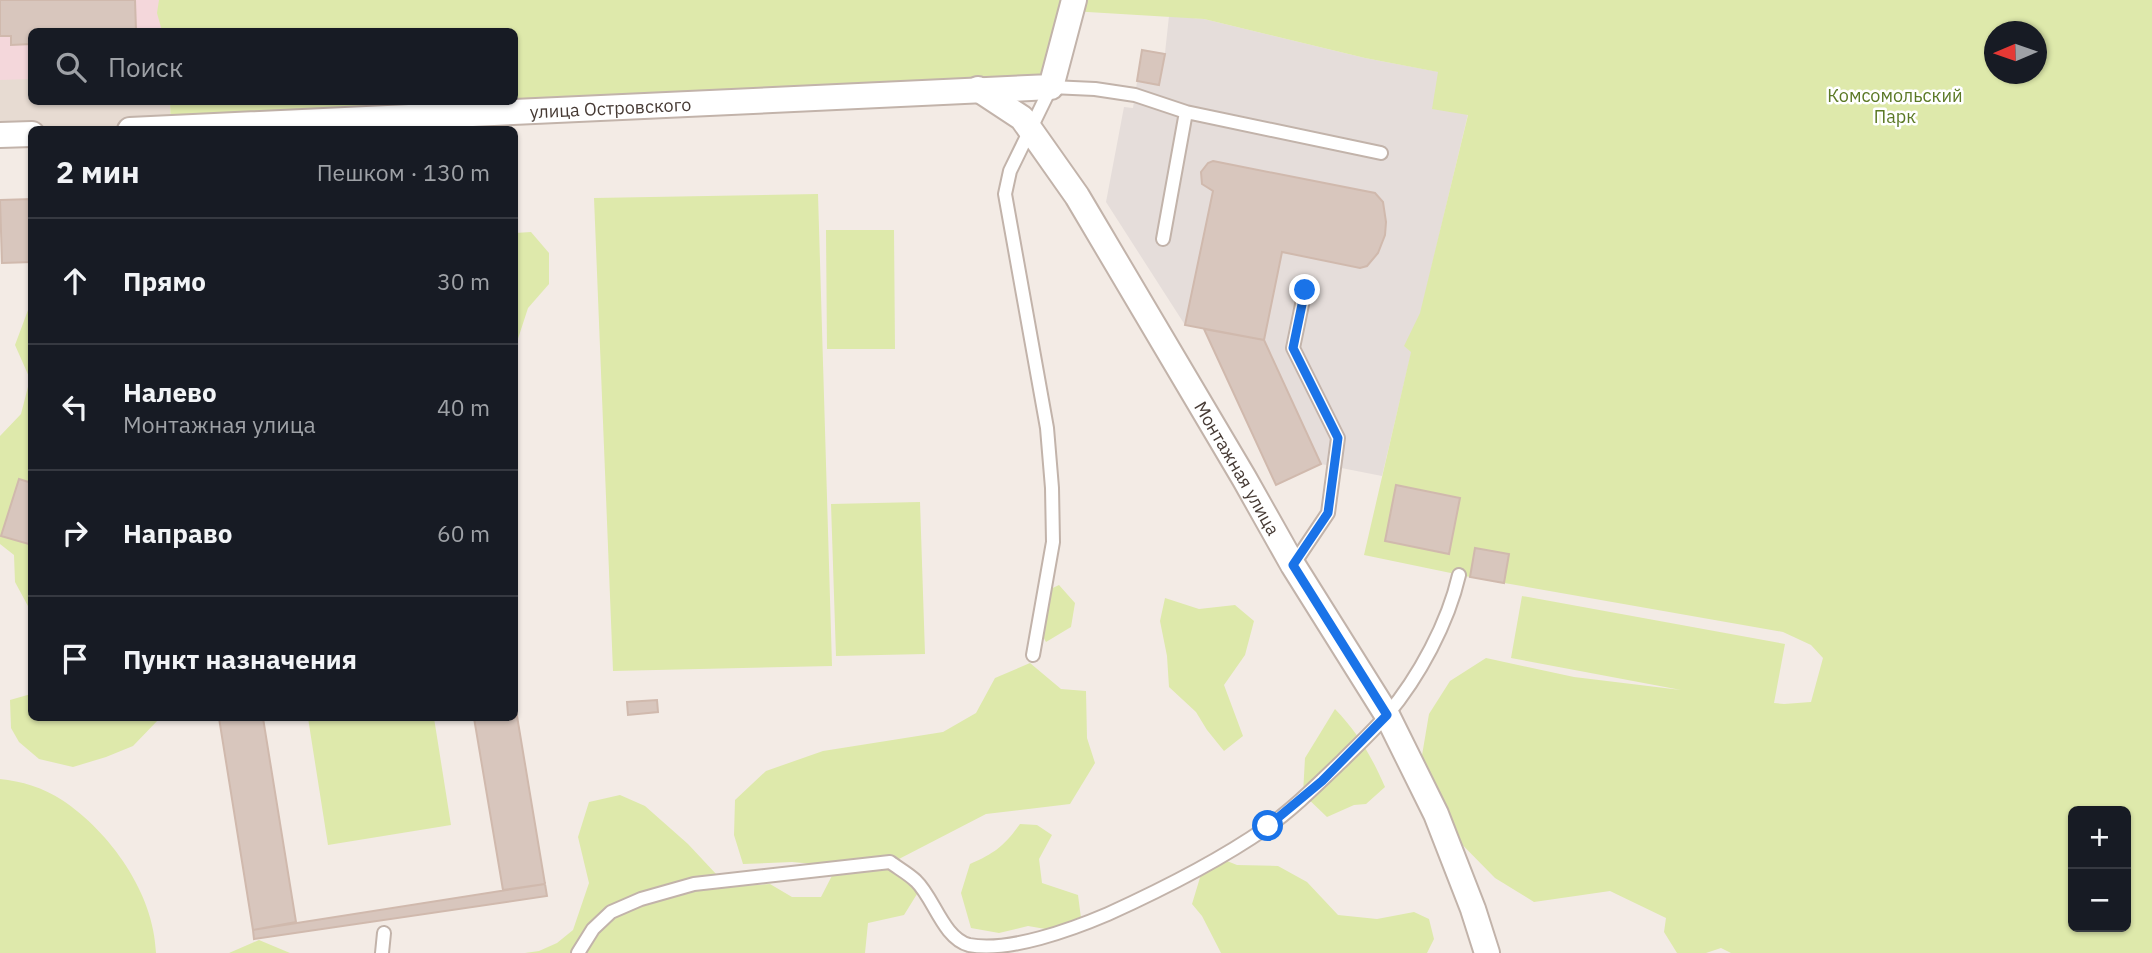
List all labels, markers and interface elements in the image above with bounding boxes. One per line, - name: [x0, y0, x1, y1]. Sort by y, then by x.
- north arrow: [1984, 21, 2047, 84]
- search box: [28, 28, 518, 105]
- icon: search: [52, 48, 90, 86]
- text: Поиск: [108, 50, 183, 84]
- park label: Комсомольский Парк: [1827, 84, 1963, 128]
- street label: улица Островского: [529, 92, 692, 123]
- text: 2 мин: [56, 152, 140, 191]
- text: Пешком · 130 m: [317, 157, 490, 187]
- icon: ahead: [56, 262, 94, 300]
- text: Прямо: [123, 264, 206, 298]
- text: 30 m: [437, 266, 490, 296]
- route end: [1289, 274, 1320, 305]
- text: Налево: [123, 375, 217, 409]
- icon: left: [56, 388, 94, 426]
- text: 40 m: [437, 392, 490, 422]
- street label: Монтажная улица: [1190, 397, 1285, 539]
- text: Монтажная улица: [123, 409, 316, 439]
- icon: right: [56, 514, 94, 552]
- text: Направо: [123, 516, 232, 550]
- text: 60 m: [437, 518, 490, 548]
- icon: arrive: [56, 640, 94, 678]
- text: Пункт назначения: [123, 642, 357, 676]
- map controls: [2068, 806, 2131, 932]
- button: +: [2068, 806, 2131, 869]
- route start: [1252, 810, 1283, 841]
- button: −: [2068, 869, 2131, 932]

